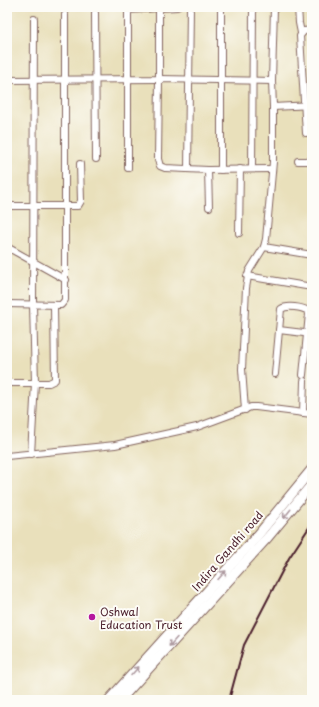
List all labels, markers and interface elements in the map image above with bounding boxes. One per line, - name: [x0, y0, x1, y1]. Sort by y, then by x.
- street label: Indira Gandhi road: [187, 507, 267, 595]
- one-way arrow: [283, 508, 292, 519]
- one-way arrow: [218, 570, 227, 580]
- place label: Oshwal Education Trust: [100, 603, 183, 633]
- marker: Oshwal Education Trust: [87, 612, 97, 622]
- one-way arrow: [168, 637, 178, 647]
- one-way arrow: [130, 666, 140, 676]

